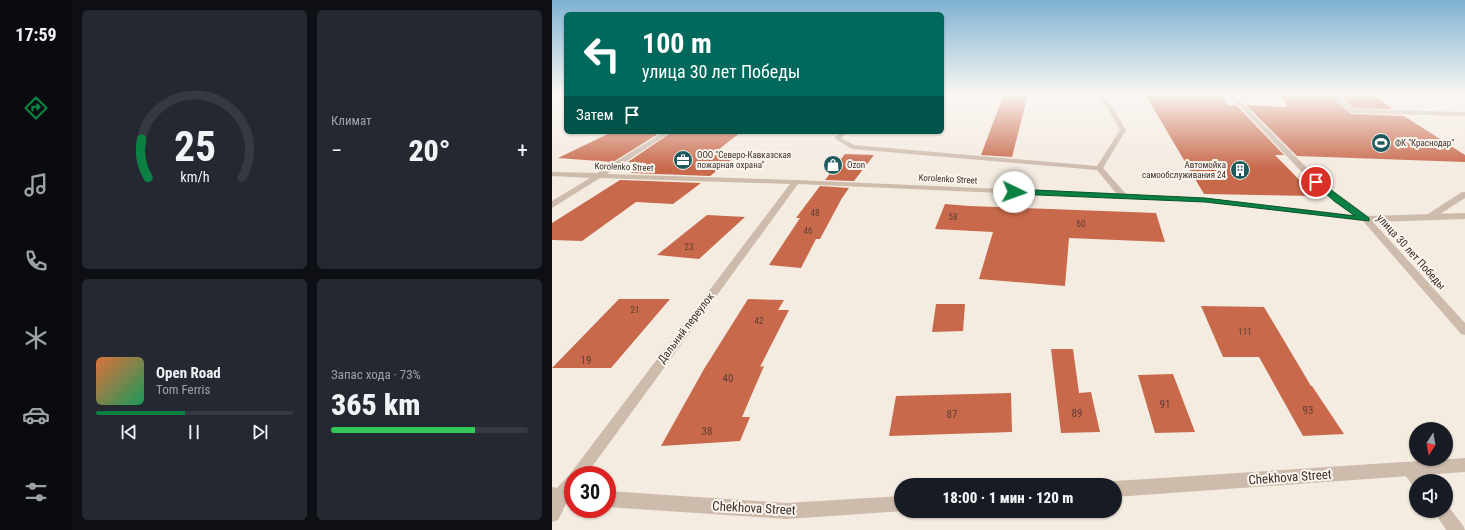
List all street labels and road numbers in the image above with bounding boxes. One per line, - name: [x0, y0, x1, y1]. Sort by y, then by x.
- street label: Korolenko Street: [594, 161, 654, 173]
- street label: Korolenko Street: [918, 172, 978, 186]
- street label: улица 30 лет Победы: [1374, 212, 1448, 292]
- street label: Дальний переулок: [655, 290, 717, 366]
- street label: Chekhova Street: [1248, 467, 1332, 487]
- street label: Chekhova Street: [712, 498, 796, 518]

